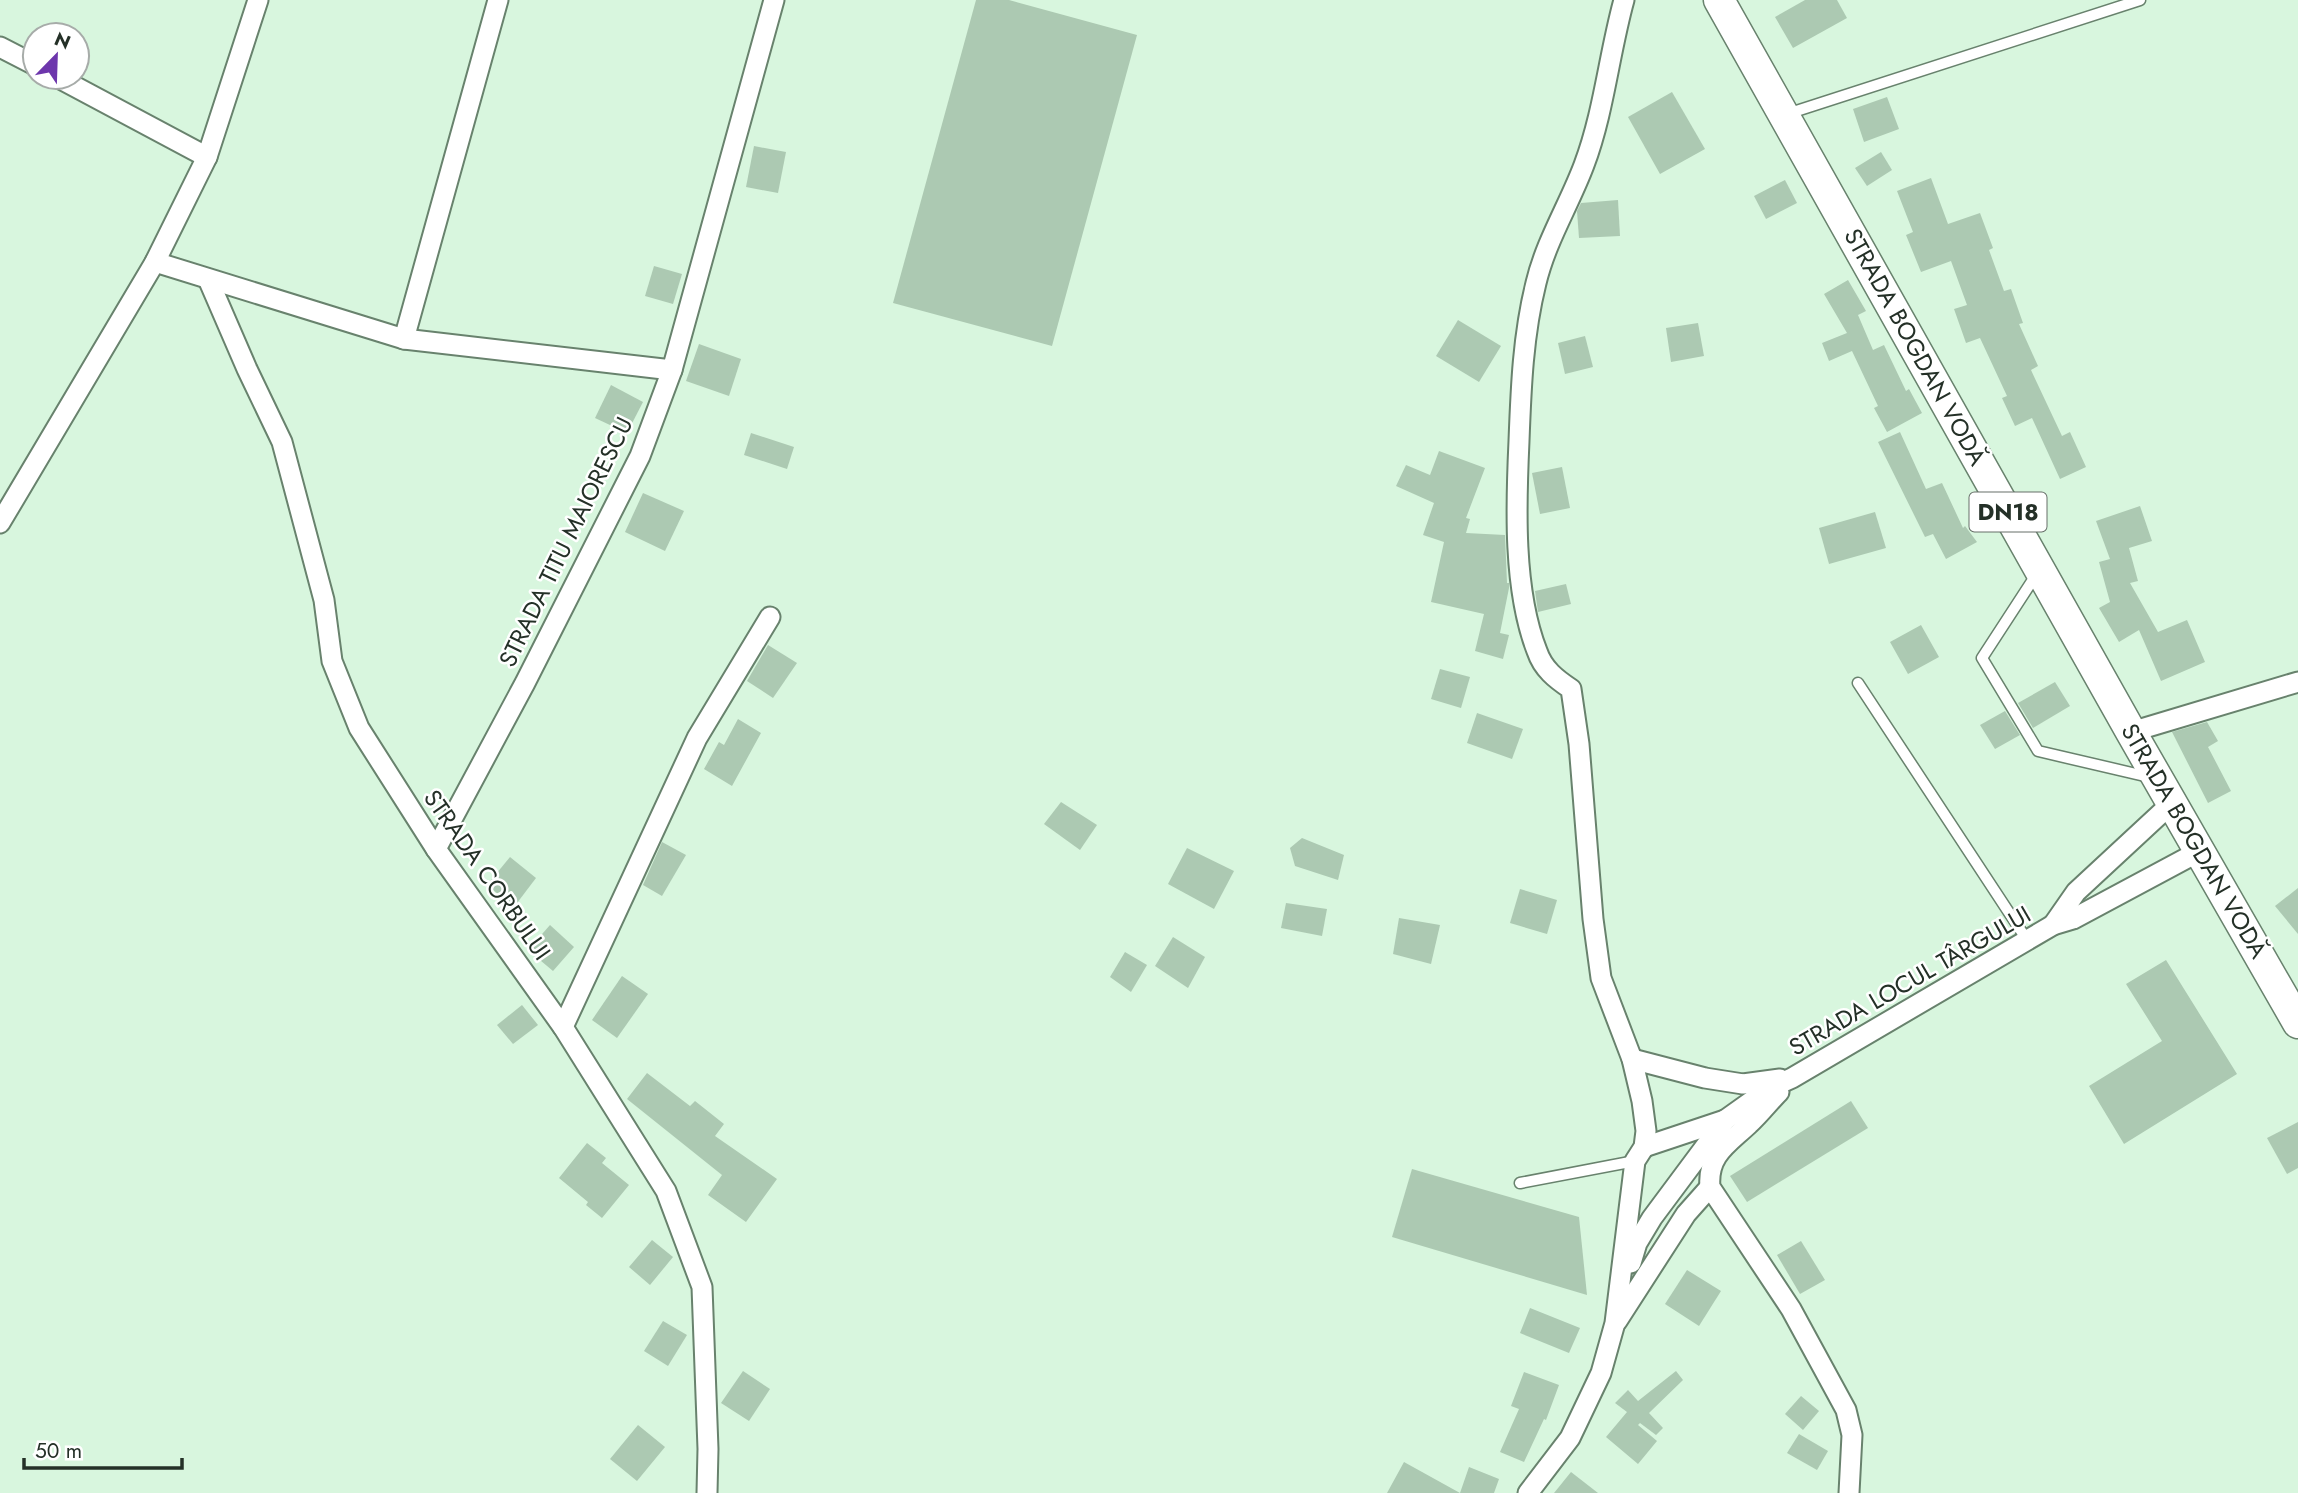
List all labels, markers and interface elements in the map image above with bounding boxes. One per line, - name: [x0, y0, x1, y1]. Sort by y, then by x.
- north arrow: [21, 21, 91, 91]
- text: N: [50, 25, 75, 56]
- street label: STRADA BOGDAN VODĂ: [1836, 222, 1995, 472]
- street label: STRADA TITU MAIORESCU: [490, 411, 641, 673]
- road number: DN18: [1969, 492, 2046, 532]
- street label: STRADA BOGDAN VODĂ: [2113, 717, 2276, 965]
- street label: STRADA CORBULUI: [415, 782, 559, 967]
- street label: STRADA LOCUL TÂRGULUI: [1782, 897, 2037, 1064]
- scale bar: [24, 1426, 182, 1470]
- text: 50 m: [35, 1436, 82, 1466]

